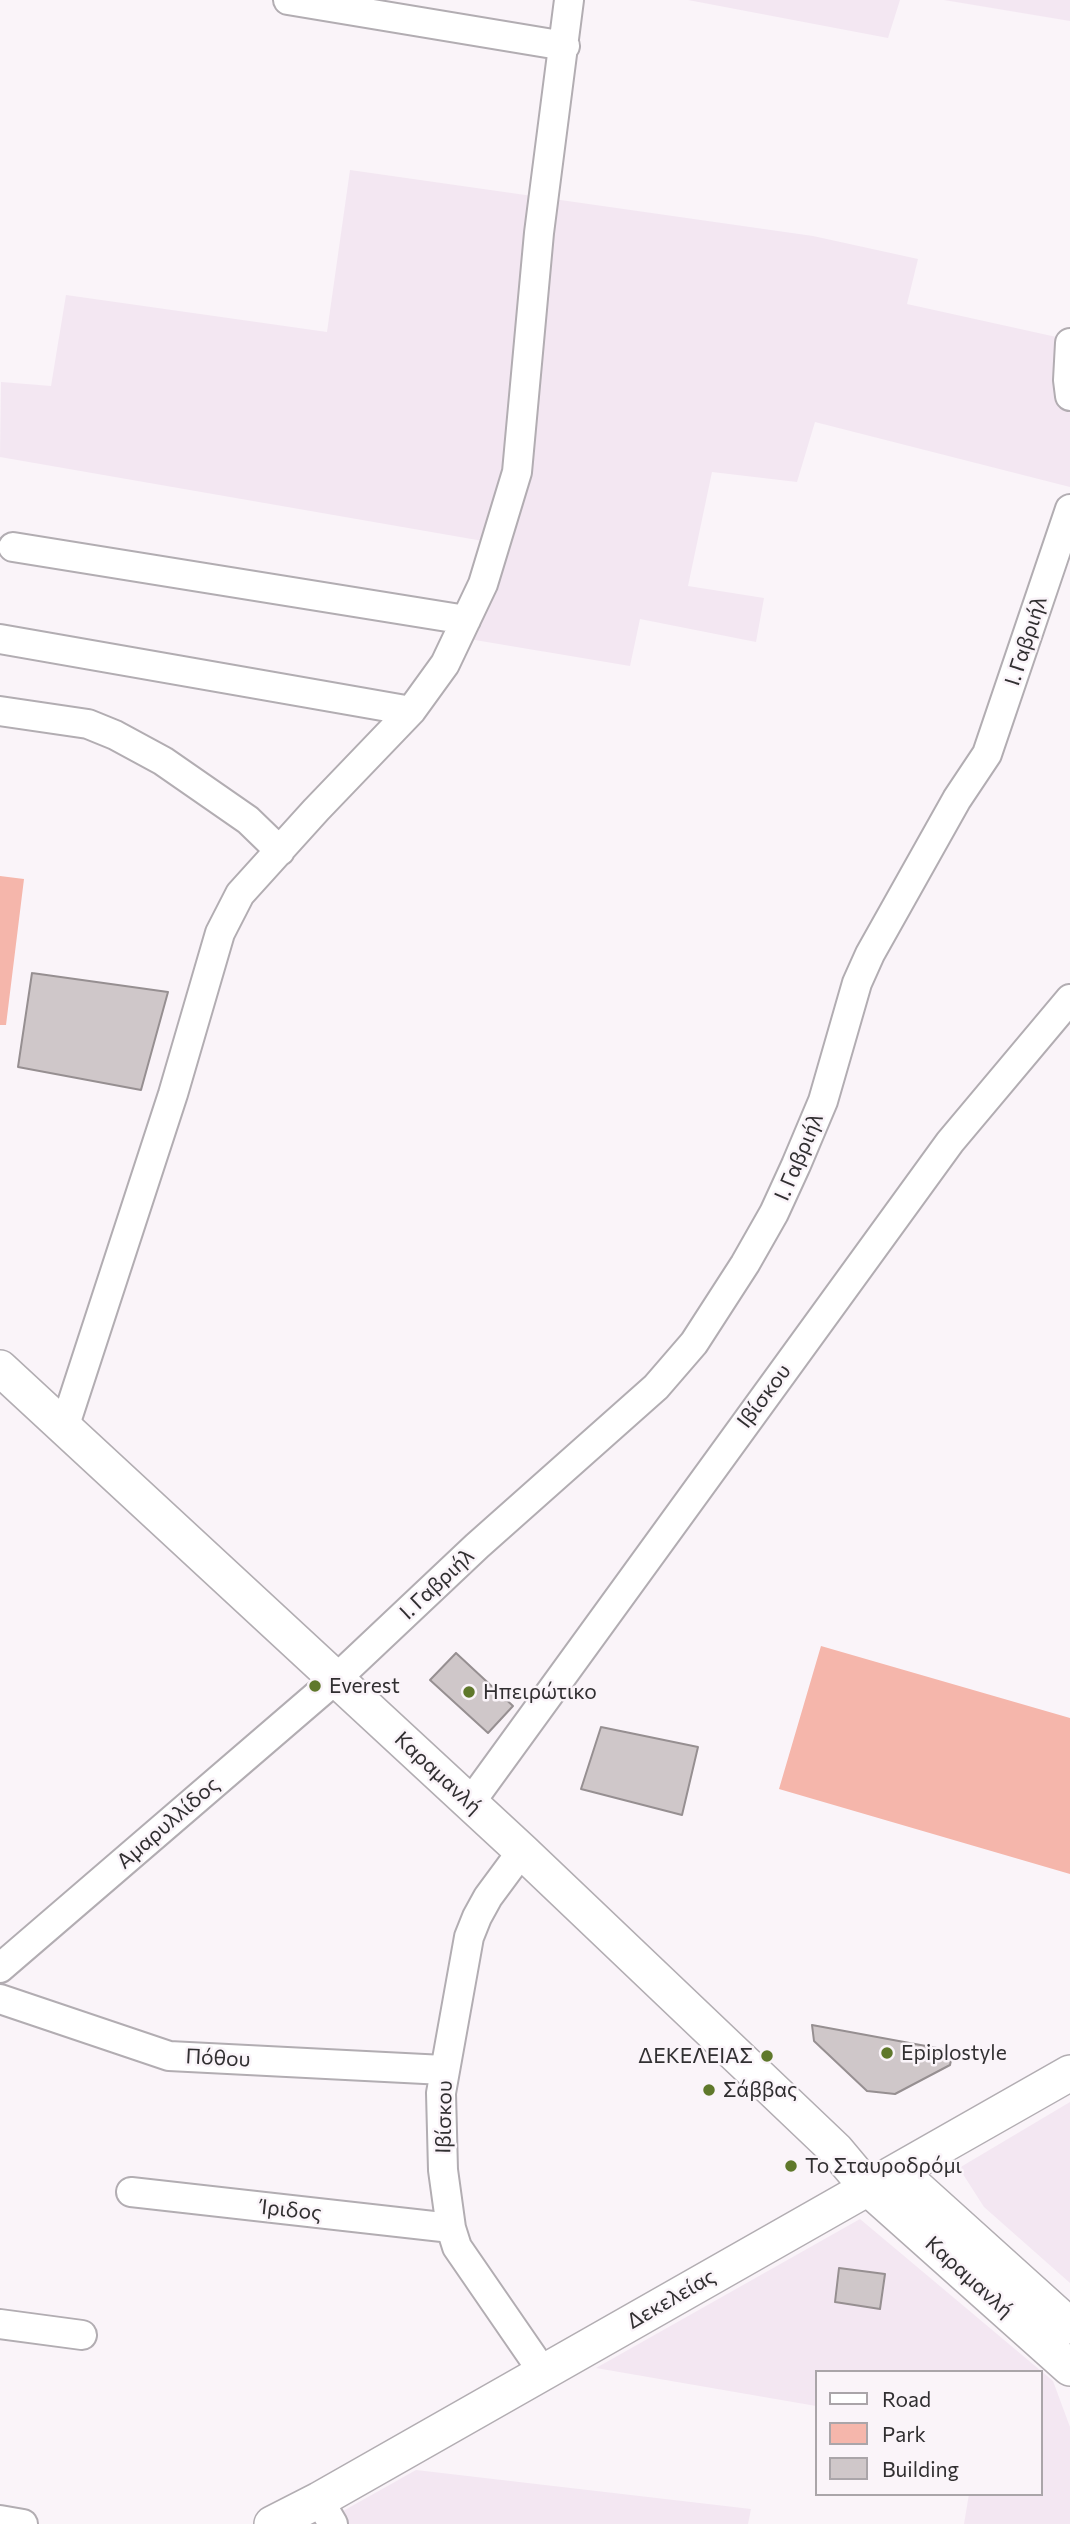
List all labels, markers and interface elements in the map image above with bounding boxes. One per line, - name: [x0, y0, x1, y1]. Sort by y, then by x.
- street label: Ι. Γαβριήλ: [1000, 593, 1052, 689]
- street label: Ι. Γαβριήλ: [769, 1110, 829, 1204]
- street label: Ιβίσκου: [732, 1359, 796, 1433]
- street label: Ι. Γαβριήλ: [395, 1543, 479, 1625]
- place label: Everest: [329, 1673, 400, 1699]
- marker: Everest: [307, 1678, 323, 1694]
- place label: Ηπειρώτικο: [483, 1679, 597, 1705]
- marker: Ηπειρώτικο: [461, 1684, 477, 1700]
- street label: Καραμανλή: [389, 1726, 487, 1820]
- street label: Αμαρυλλίδος: [112, 1772, 224, 1874]
- place label: Epiplostyle: [901, 2040, 1007, 2066]
- place label: ΔΕΚΕΛΕΙΑΣ: [638, 2043, 753, 2069]
- street label: Πόθου: [185, 2044, 251, 2072]
- marker: Epiplostyle: [879, 2045, 895, 2061]
- marker: ΔΕΚΕΛΕΙΑΣ: [759, 2048, 775, 2064]
- place label: Σάββας: [723, 2077, 797, 2103]
- street label: Ιβίσκου: [431, 2080, 457, 2154]
- marker: Σάββας: [701, 2082, 717, 2098]
- place label: Το Σταυροδρόμι: [805, 2153, 962, 2179]
- marker: Το Σταυροδρόμι: [783, 2158, 799, 2174]
- street label: Ίριδος: [259, 2194, 323, 2226]
- street label: Καραμανλή: [920, 2231, 1018, 2323]
- street label: Δεκελείας: [622, 2264, 720, 2334]
- legend: [814, 2370, 1042, 2496]
- text: Road: [882, 2386, 931, 2411]
- text: Park: [882, 2421, 926, 2446]
- text: Building: [882, 2456, 959, 2481]

